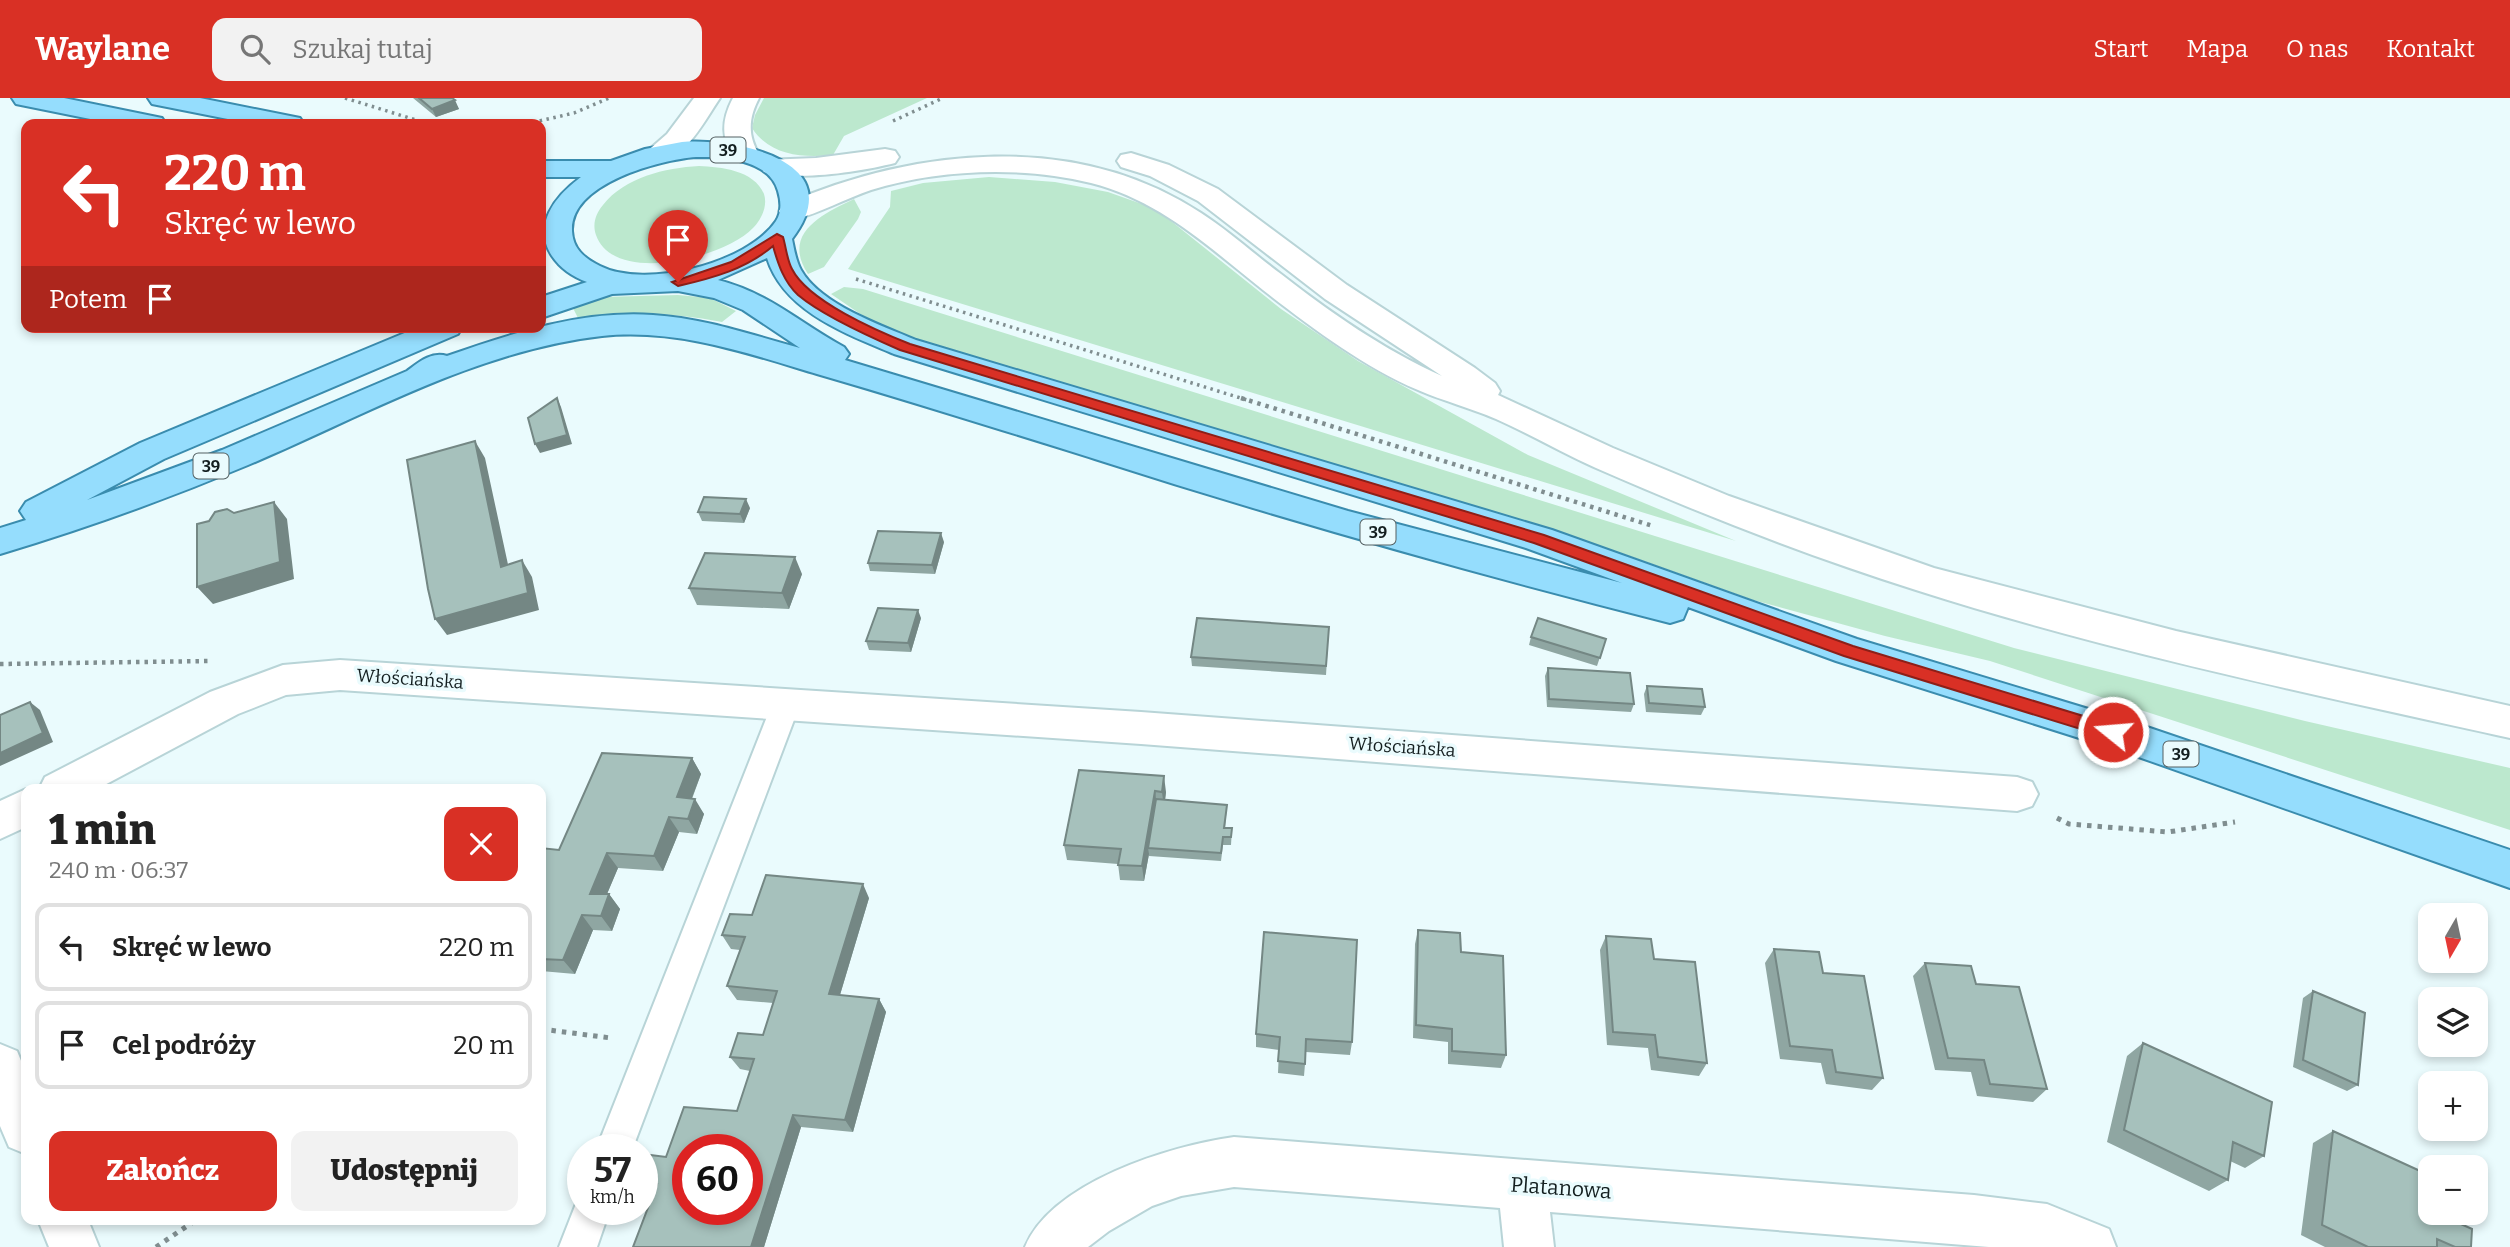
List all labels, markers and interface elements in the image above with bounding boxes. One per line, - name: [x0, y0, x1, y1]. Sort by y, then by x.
- search box: [212, 18, 702, 81]
- text: Waylane: [35, 29, 170, 69]
- icon: search: [236, 30, 274, 68]
- text: Szukaj tutaj: [292, 34, 433, 65]
- text: Start: [2094, 35, 2149, 63]
- text: Mapa: [2187, 35, 2248, 63]
- text: O nas: [2286, 35, 2349, 63]
- text: Kontakt: [2387, 35, 2475, 63]
- road number: 39: [710, 138, 746, 162]
- text: 220 m: [164, 144, 306, 203]
- icon: left: [49, 147, 140, 238]
- text: Skręć w lewo: [164, 204, 356, 242]
- pin: [648, 210, 708, 282]
- icon: arrive: [659, 221, 697, 259]
- icon: arrive: [141, 280, 179, 318]
- text: Potem: [49, 284, 127, 315]
- road number: 39: [194, 454, 228, 478]
- road number: 39: [1360, 520, 1396, 544]
- street label: Włościańska: [356, 664, 464, 694]
- position arrow: [2076, 695, 2150, 769]
- street label: Włościańska: [1348, 732, 1456, 762]
- road number: 39: [2164, 741, 2198, 766]
- text: 1 min: [49, 805, 156, 855]
- button: close: [444, 807, 518, 881]
- text: 240 m · 06:37: [49, 856, 188, 884]
- north arrow: [2418, 903, 2488, 973]
- map controls: [2418, 903, 2488, 1225]
- icon: left: [53, 928, 91, 966]
- text: Skręć w lewo: [112, 932, 272, 963]
- text: 220 m: [439, 932, 514, 963]
- button: layers: [2418, 987, 2488, 1057]
- icon: arrive: [53, 1026, 91, 1064]
- text: Cel podróży: [112, 1030, 255, 1061]
- text: 20 m: [453, 1030, 514, 1061]
- button: +: [2418, 1071, 2488, 1141]
- button: Zakończ: [49, 1131, 277, 1211]
- button: Udostępnij: [291, 1131, 518, 1211]
- speed limit sign: 60: [672, 1134, 763, 1225]
- text: 57: [594, 1149, 631, 1191]
- button: −: [2418, 1155, 2488, 1225]
- street label: Platanowa: [1510, 1172, 1613, 1205]
- text: km/h: [590, 1186, 635, 1208]

